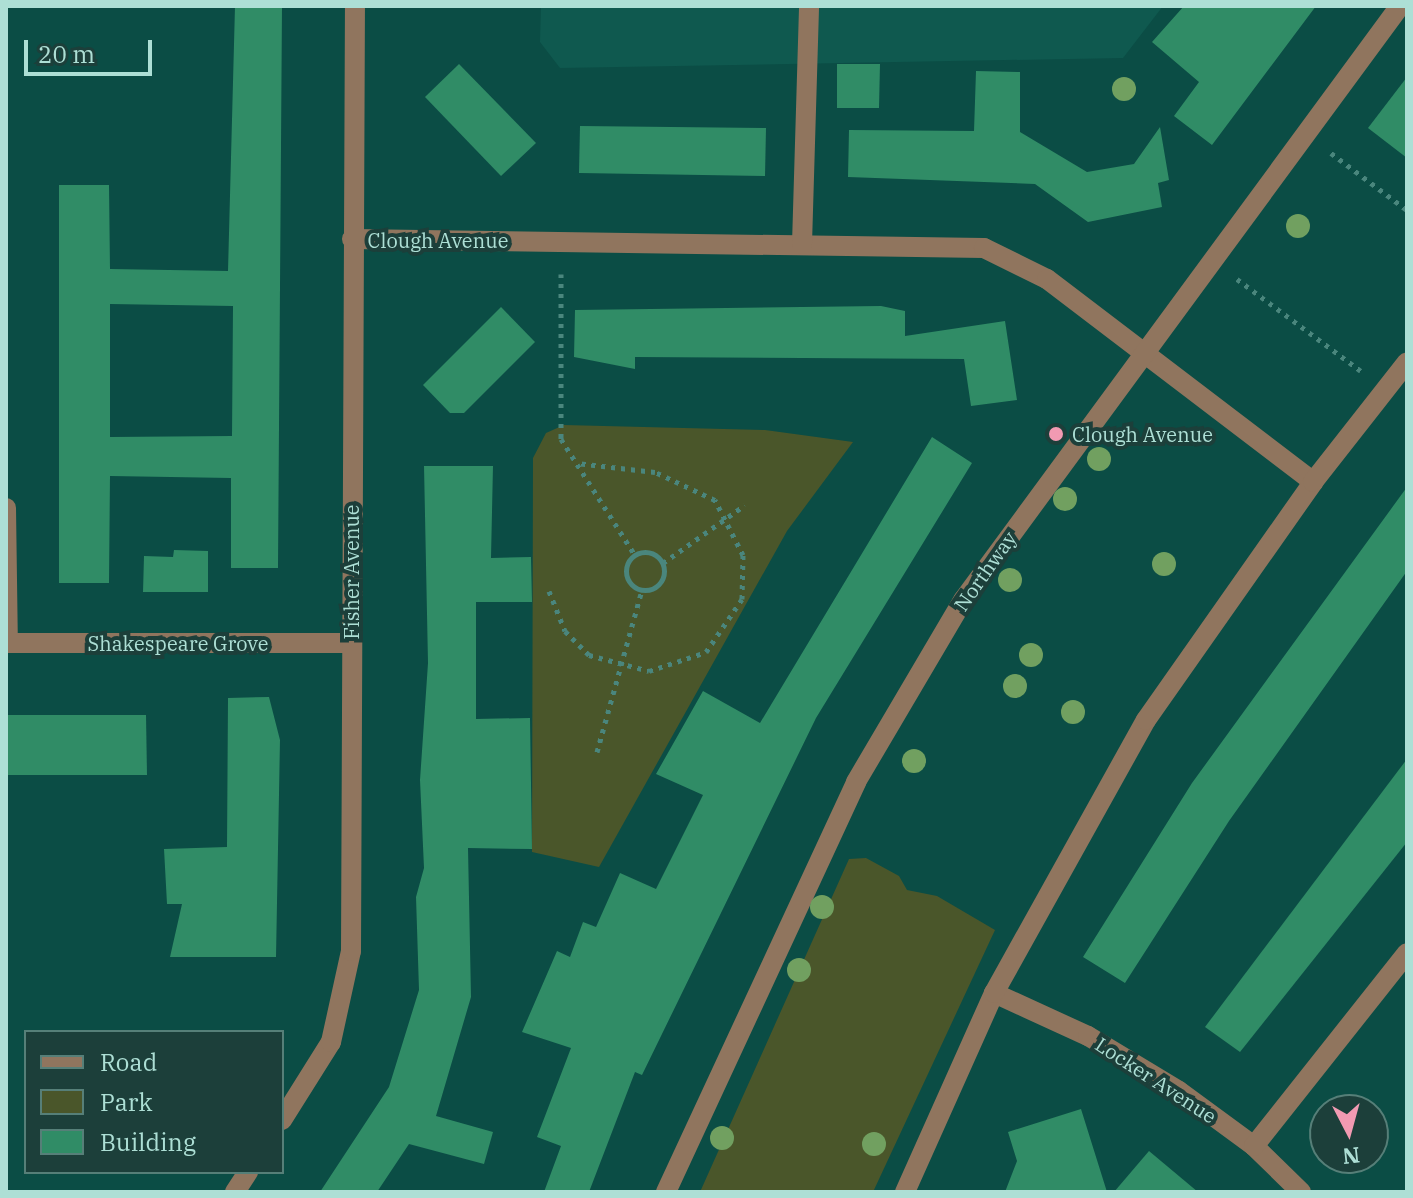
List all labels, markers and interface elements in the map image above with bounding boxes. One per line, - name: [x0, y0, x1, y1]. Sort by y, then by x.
- scale bar: [28, 24, 156, 74]
- text: 20 m: [38, 38, 95, 70]
- street label: Clough Avenue: [368, 228, 508, 252]
- place label: Clough Avenue: [1072, 422, 1213, 446]
- marker: Clough Avenue: [1047, 425, 1065, 443]
- street label: Fisher Avenue: [339, 504, 363, 640]
- street label: Northway: [949, 526, 1021, 616]
- street label: Shakespeare Grove: [87, 631, 269, 655]
- legend: [24, 1030, 284, 1174]
- street label: Locker Avenue: [1091, 1032, 1221, 1128]
- text: Road: [100, 1046, 157, 1078]
- text: Park: [100, 1086, 152, 1118]
- north arrow: [1309, 1094, 1389, 1174]
- text: Building: [100, 1126, 196, 1158]
- text: N: [1341, 1141, 1362, 1172]

